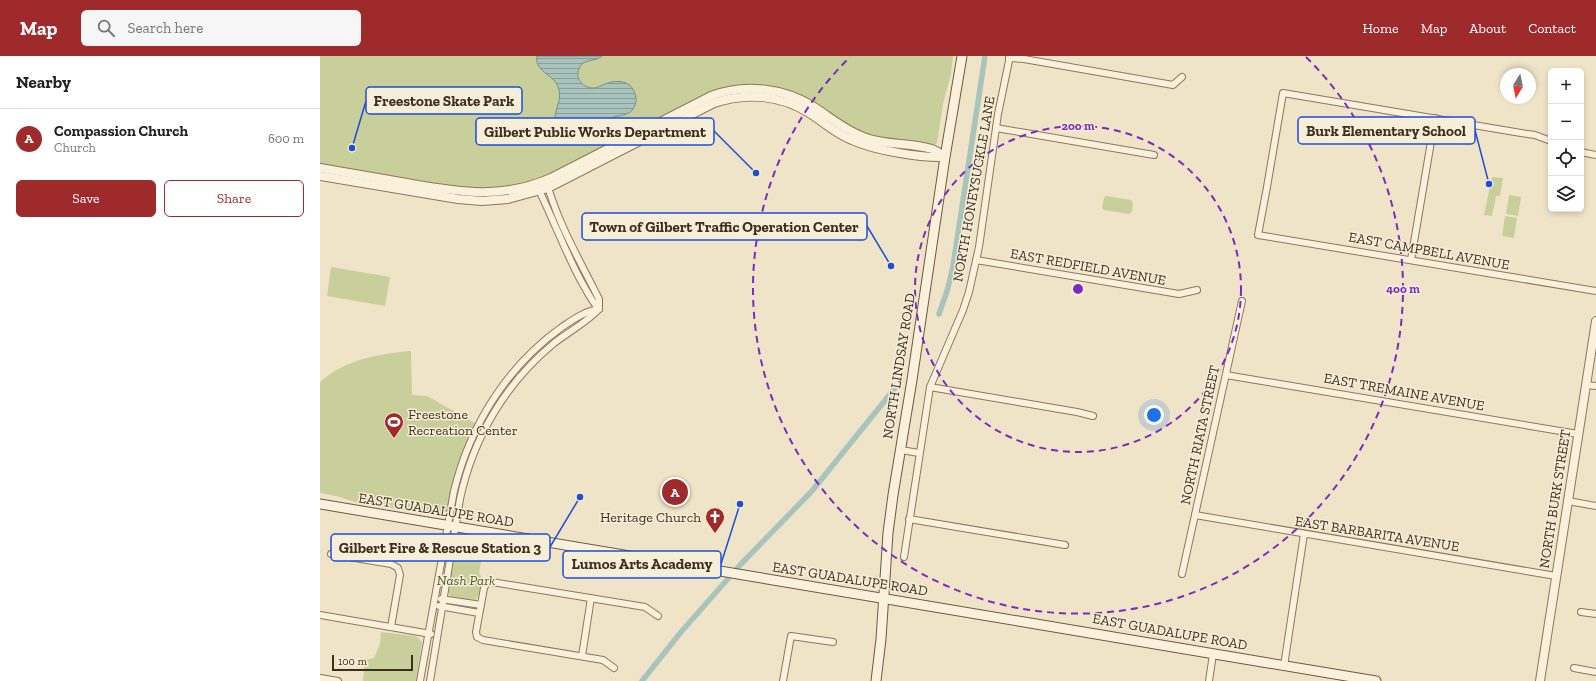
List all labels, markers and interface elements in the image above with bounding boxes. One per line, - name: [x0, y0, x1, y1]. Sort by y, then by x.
- search box: [81, 10, 361, 46]
- text: Map: [20, 17, 57, 40]
- icon: search: [95, 17, 117, 39]
- text: Search here: [127, 19, 203, 37]
- text: Home: [1363, 20, 1399, 37]
- text: Map: [1421, 20, 1447, 37]
- text: About: [1469, 20, 1506, 37]
- text: Contact: [1528, 20, 1576, 37]
- north arrow: [1500, 68, 1536, 104]
- map controls: [1548, 68, 1584, 212]
- button: +: [1548, 68, 1584, 104]
- text: Nearby: [16, 72, 71, 92]
- callout: Freestone Skate Park: [366, 87, 522, 114]
- text: Freestone Skate Park: [374, 92, 515, 110]
- street label: NORTH HONEYSUCKLE LANE: [949, 95, 999, 283]
- button: −: [1548, 104, 1584, 140]
- callout: Burk Elementary School: [1298, 117, 1475, 144]
- callout: Gilbert Public Works Department: [476, 118, 714, 145]
- text: 200 m: [1061, 119, 1095, 133]
- text: Compassion Church: [54, 122, 188, 140]
- text: Burk Elementary School: [1306, 122, 1466, 140]
- text: Gilbert Public Works Department: [484, 123, 707, 141]
- text: A: [25, 131, 33, 146]
- text: 600 m: [268, 131, 304, 146]
- text: Church: [54, 140, 96, 155]
- button: locate: [1548, 140, 1584, 176]
- button: layers: [1548, 176, 1584, 212]
- button: Save: [16, 180, 156, 217]
- button: Share: [164, 180, 304, 217]
- callout: Town of Gilbert Traffic Operation Center: [582, 213, 867, 240]
- text: Town of Gilbert Traffic Operation Center: [589, 218, 859, 236]
- street label: EAST CAMPBELL AVENUE: [1347, 228, 1511, 274]
- street label: EAST REDFIELD AVENUE: [1009, 245, 1167, 289]
- centre of rings: [1071, 282, 1085, 296]
- text: 400 m: [1386, 282, 1420, 296]
- street label: NORTH LINDSAY ROAD: [879, 292, 919, 440]
- street label: NORTH RIATA STREET: [1177, 363, 1223, 506]
- street label: EAST TREMAINE AVENUE: [1322, 369, 1486, 415]
- your location: [1144, 405, 1164, 425]
- place label: Freestone Recreation Center: [408, 406, 518, 439]
- sports icon: Freestone Recreation Center: [383, 411, 405, 439]
- street label: NORTH BURK STREET: [1536, 428, 1574, 570]
- pin: A: [662, 477, 688, 507]
- street label: EAST GUADALUPE ROAD: [357, 489, 515, 531]
- church icon: Heritage Church: [704, 506, 726, 534]
- place label: Heritage Church: [600, 509, 701, 526]
- street label: EAST BARBARITA AVENUE: [1294, 513, 1460, 555]
- callout: Gilbert Fire & Rescue Station 3: [331, 534, 550, 561]
- text: Gilbert Fire & Rescue Station 3: [339, 539, 541, 557]
- callout: Lumos Arts Academy: [563, 551, 721, 578]
- text: Lumos Arts Academy: [572, 555, 712, 573]
- street label: EAST GUADALUPE ROAD: [771, 558, 929, 600]
- park label: Nash Park: [437, 572, 495, 589]
- street label: EAST GUADALUPE ROAD: [1091, 610, 1249, 654]
- scale bar: [332, 653, 413, 672]
- text: 100 m: [338, 655, 367, 668]

